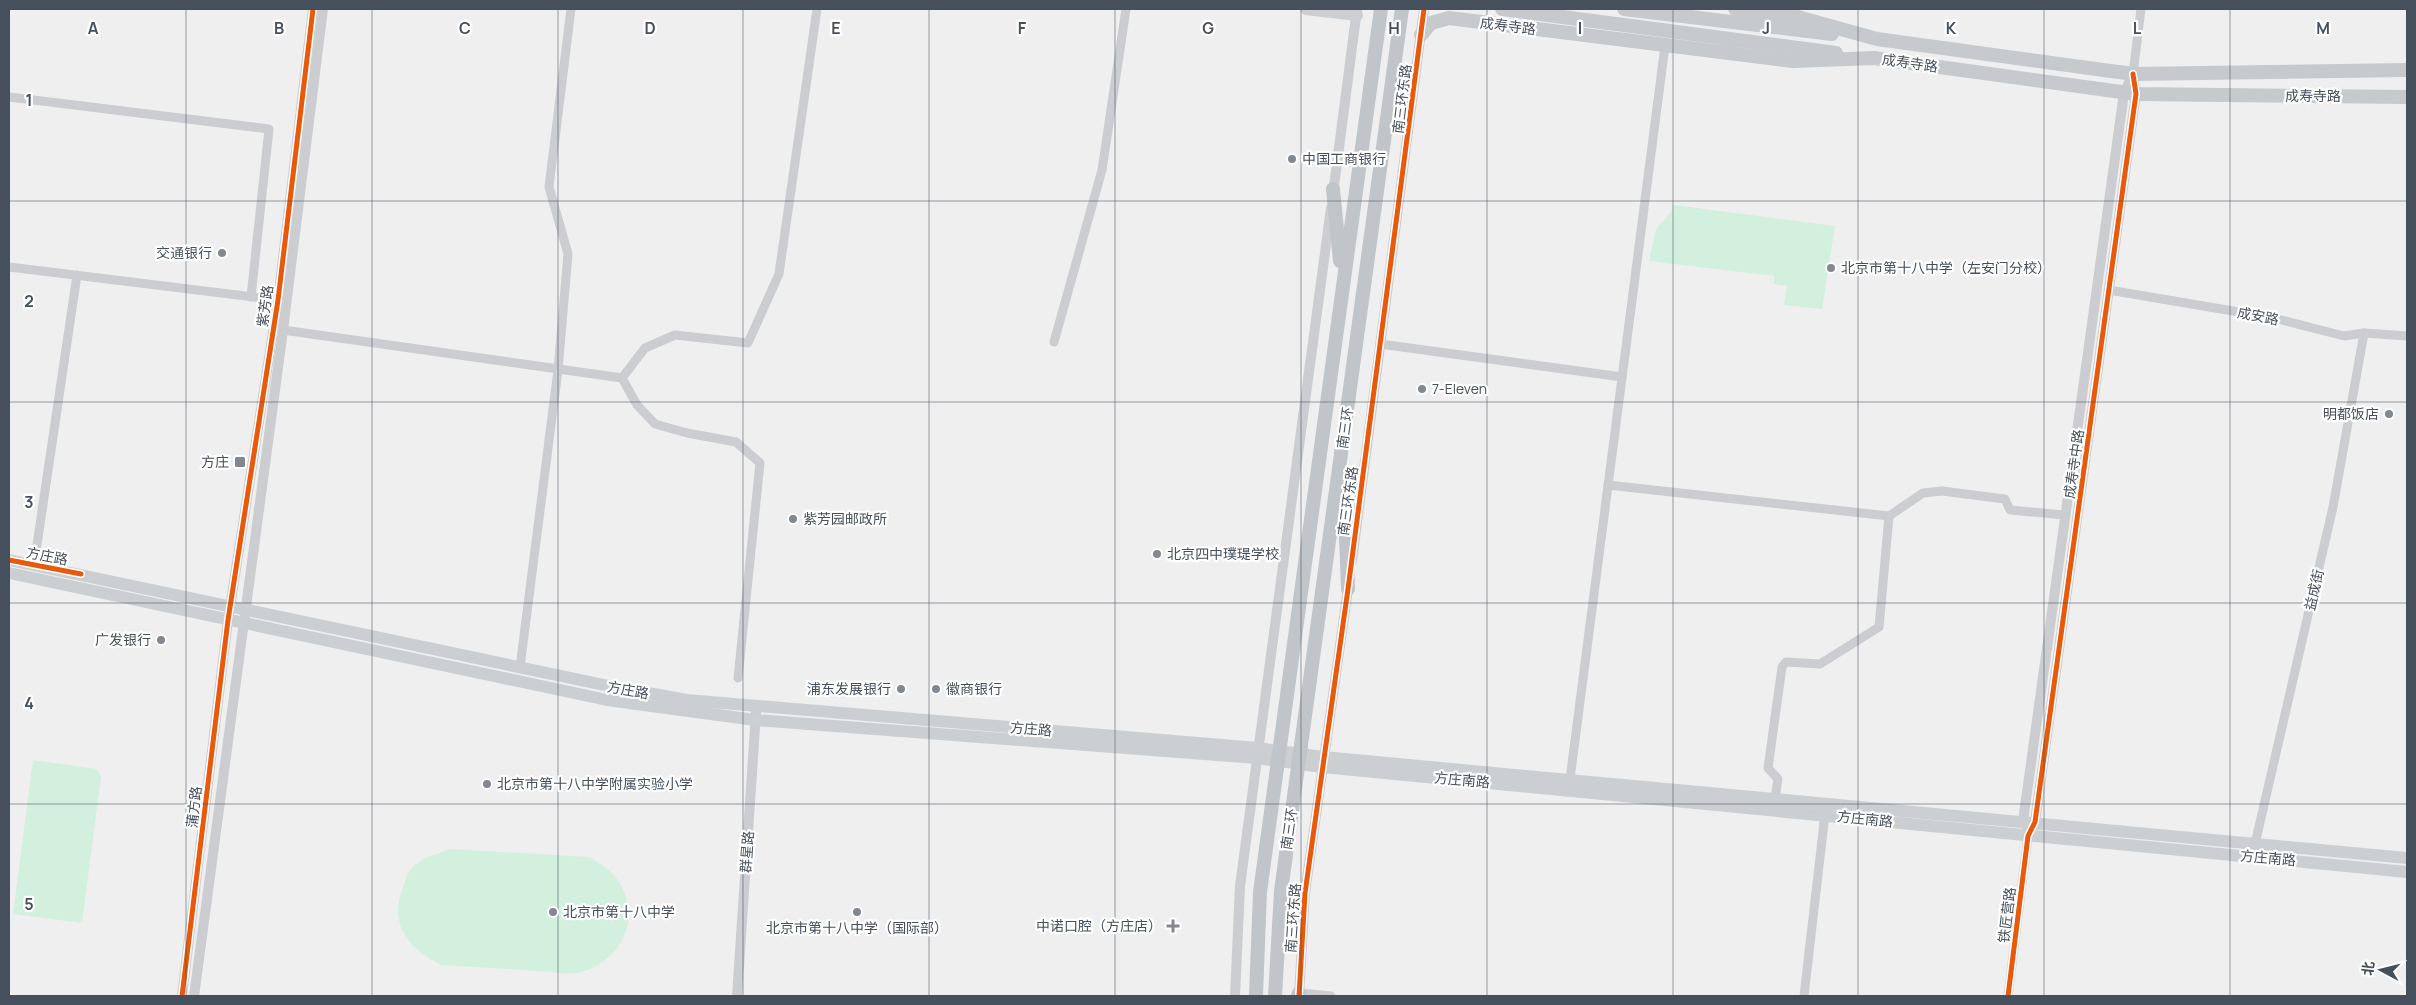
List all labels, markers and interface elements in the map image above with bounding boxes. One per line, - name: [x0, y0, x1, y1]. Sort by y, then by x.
- street label: 成寿寺路: [1479, 13, 1537, 38]
- text: A: [88, 17, 99, 39]
- text: B: [274, 17, 284, 39]
- text: C: [459, 17, 471, 39]
- text: D: [644, 17, 656, 39]
- text: E: [831, 17, 841, 39]
- text: F: [1018, 17, 1027, 39]
- text: G: [1202, 17, 1214, 39]
- text: H: [1388, 17, 1400, 39]
- text: I: [1578, 17, 1582, 39]
- text: J: [1762, 17, 1770, 39]
- text: K: [1946, 17, 1957, 39]
- text: L: [2133, 17, 2142, 39]
- text: M: [2316, 17, 2330, 39]
- street label: 成寿寺路: [1881, 49, 1939, 76]
- street label: 南三环东路: [1388, 63, 1415, 135]
- street label: 成寿寺路: [2285, 86, 2341, 105]
- text: 1: [25, 89, 33, 111]
- place label: 中国工商银行: [1302, 149, 1386, 168]
- marker: 中国工商银行: [1286, 153, 1298, 165]
- place label: 交通银行: [156, 243, 212, 262]
- marker: 交通银行: [216, 247, 228, 259]
- place label: 北京市第十八中学（左安门分校）: [1841, 258, 2051, 277]
- marker: 北京市第十八中学（左安门分校）: [1825, 262, 1837, 274]
- street label: 紫芳路: [252, 284, 277, 328]
- text: 2: [24, 290, 34, 312]
- street label: 成安路: [2236, 302, 2281, 329]
- place label: 7-Eleven: [1432, 379, 1487, 398]
- marker: 7-Eleven: [1416, 383, 1428, 395]
- place label: 明都饭店: [2323, 404, 2379, 423]
- street label: 南三环: [1332, 406, 1357, 450]
- marker: 明都饭店: [2383, 408, 2395, 420]
- street label: 成寿寺中路: [2059, 428, 2088, 500]
- place label: 方庄: [201, 452, 229, 471]
- marker: 方庄: [233, 455, 247, 469]
- street label: 南三环东路: [1333, 465, 1362, 537]
- text: 3: [24, 491, 34, 513]
- place label: 紫芳园邮政所: [803, 509, 887, 528]
- marker: 紫芳园邮政所: [787, 513, 799, 525]
- street label: 方庄路: [25, 542, 70, 569]
- place label: 北京四中璞瑅学校: [1167, 544, 1279, 563]
- marker: 北京四中璞瑅学校: [1151, 548, 1163, 560]
- street label: 益成街: [2300, 567, 2327, 612]
- place label: 广发银行: [95, 630, 151, 649]
- marker: 广发银行: [155, 634, 167, 646]
- street label: 方庄路: [606, 677, 650, 703]
- place label: 浦东发展银行: [807, 679, 891, 698]
- place label: 徽商银行: [946, 679, 1002, 698]
- marker: 浦东发展银行: [895, 683, 907, 695]
- marker: 徽商银行: [930, 683, 942, 695]
- text: 4: [24, 692, 34, 714]
- street label: 方庄路: [1009, 717, 1053, 740]
- street label: 方庄南路: [1433, 768, 1491, 791]
- place label: 北京市第十八中学附属实验小学: [497, 774, 693, 793]
- marker: 北京市第十八中学附属实验小学: [481, 778, 493, 790]
- street label: 蒲方路: [182, 785, 205, 829]
- street label: 方庄南路: [1836, 806, 1894, 831]
- street label: 南三环: [1276, 807, 1301, 851]
- street label: 群星路: [736, 830, 757, 874]
- street label: 方庄南路: [2239, 846, 2297, 869]
- street label: 南三环东路: [1281, 882, 1304, 954]
- street label: 铁匠营路: [1994, 886, 2019, 944]
- text: 5: [24, 893, 34, 915]
- place label: 北京市第十八中学: [563, 902, 675, 921]
- marker: 北京市第十八中学: [547, 906, 559, 918]
- marker: 北京市第十八中学（国际部）: [851, 906, 863, 918]
- place label: 中诺口腔（方庄店）: [1036, 916, 1162, 935]
- place label: 北京市第十八中学（国际部）: [766, 918, 948, 937]
- marker: 中诺口腔（方庄店）: [1166, 919, 1180, 933]
- north arrow: [2356, 945, 2406, 995]
- text: 北: [2357, 960, 2378, 976]

